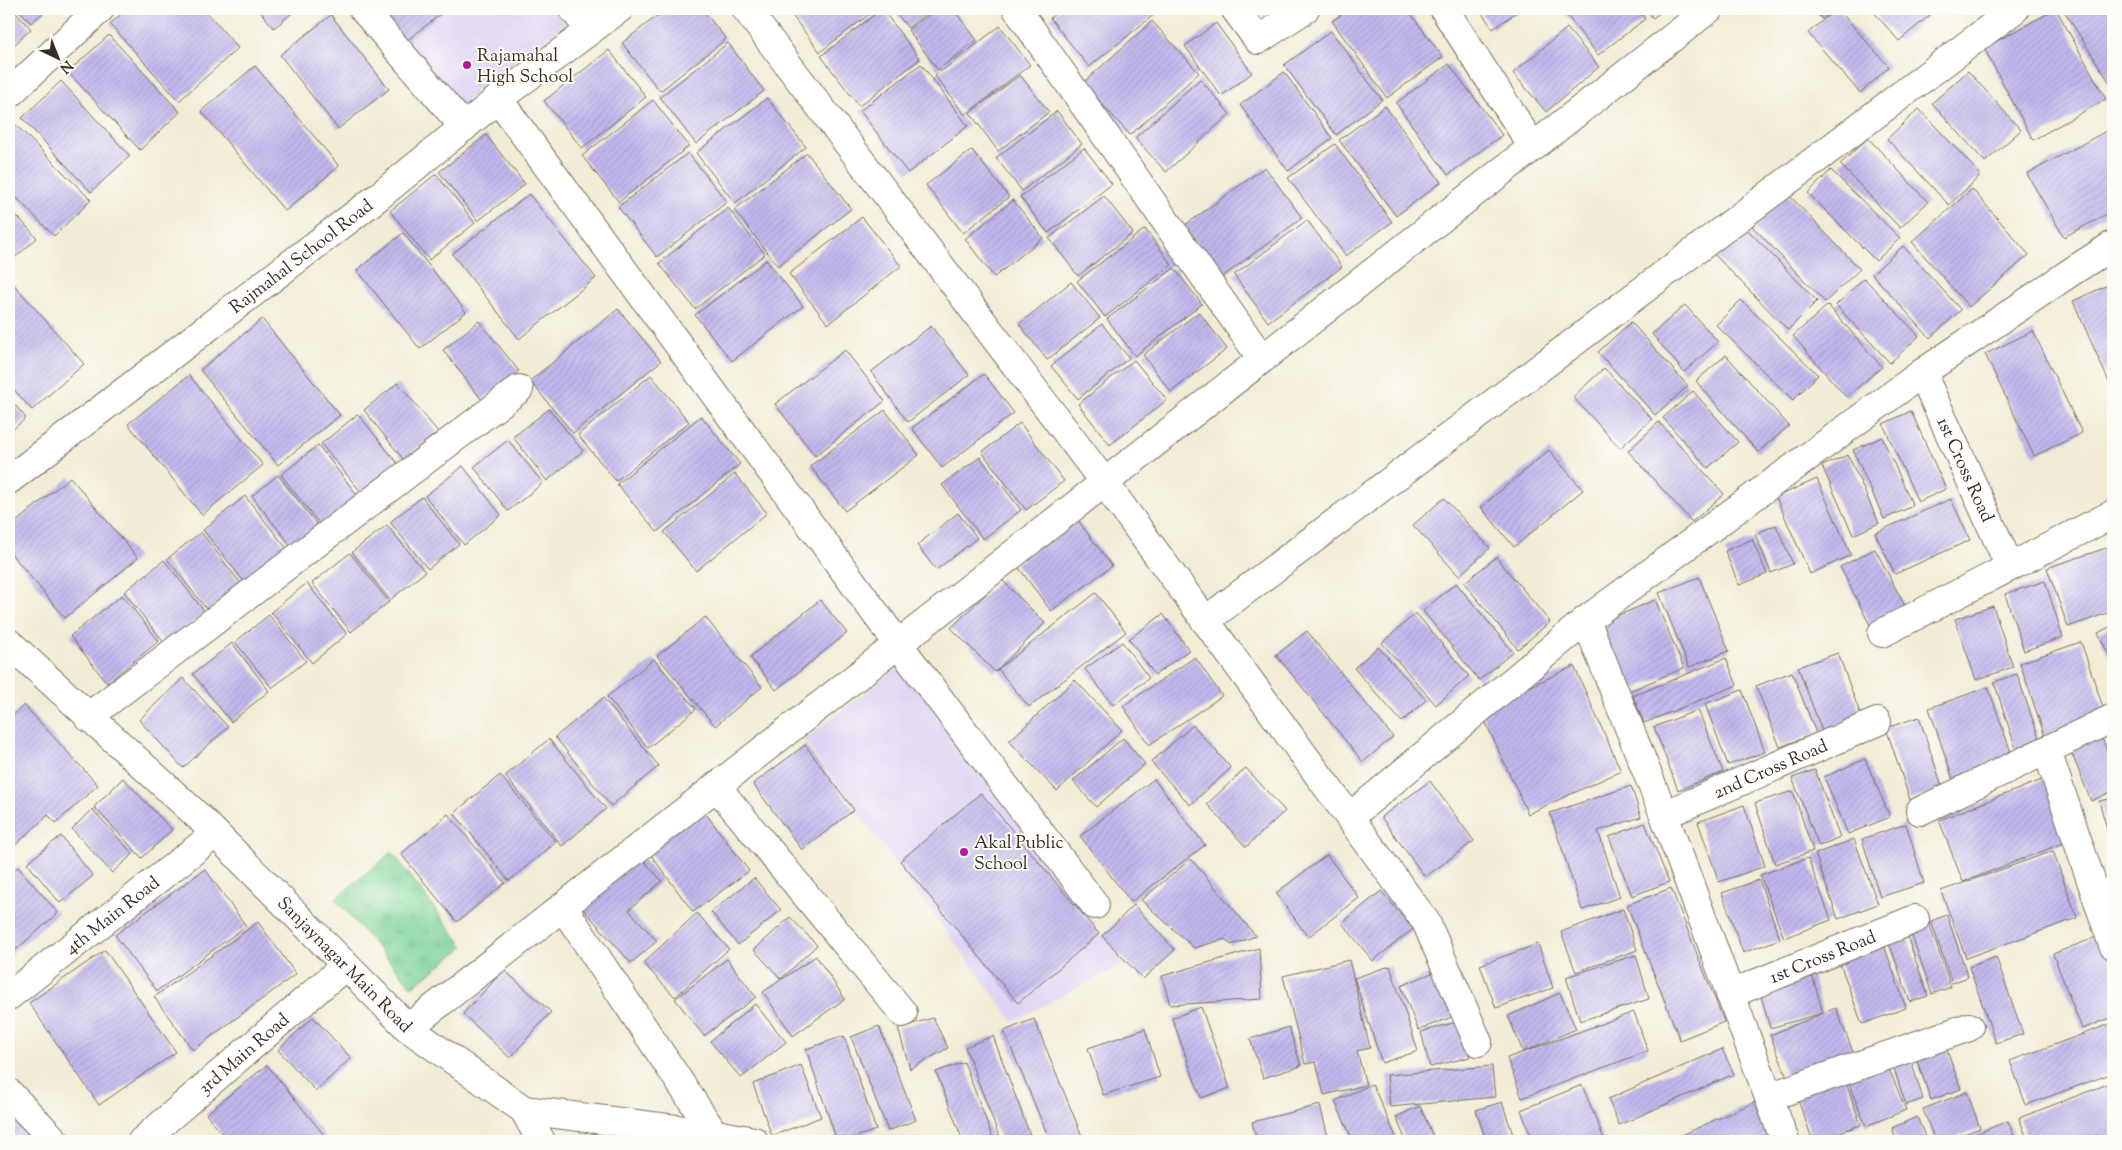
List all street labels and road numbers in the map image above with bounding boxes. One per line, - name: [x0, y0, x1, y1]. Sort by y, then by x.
- street label: Rajmahal School Road: [225, 194, 380, 321]
- street label: 1st Cross Road: [1929, 414, 1999, 527]
- street label: 2nd Cross Road: [1710, 734, 1832, 807]
- street label: 4th Main Road: [60, 871, 166, 962]
- street label: Sanjaynagar Main Road: [270, 892, 417, 1040]
- street label: 1st Cross Road: [1766, 925, 1880, 991]
- street label: 3rd Main Road: [194, 1008, 296, 1102]

